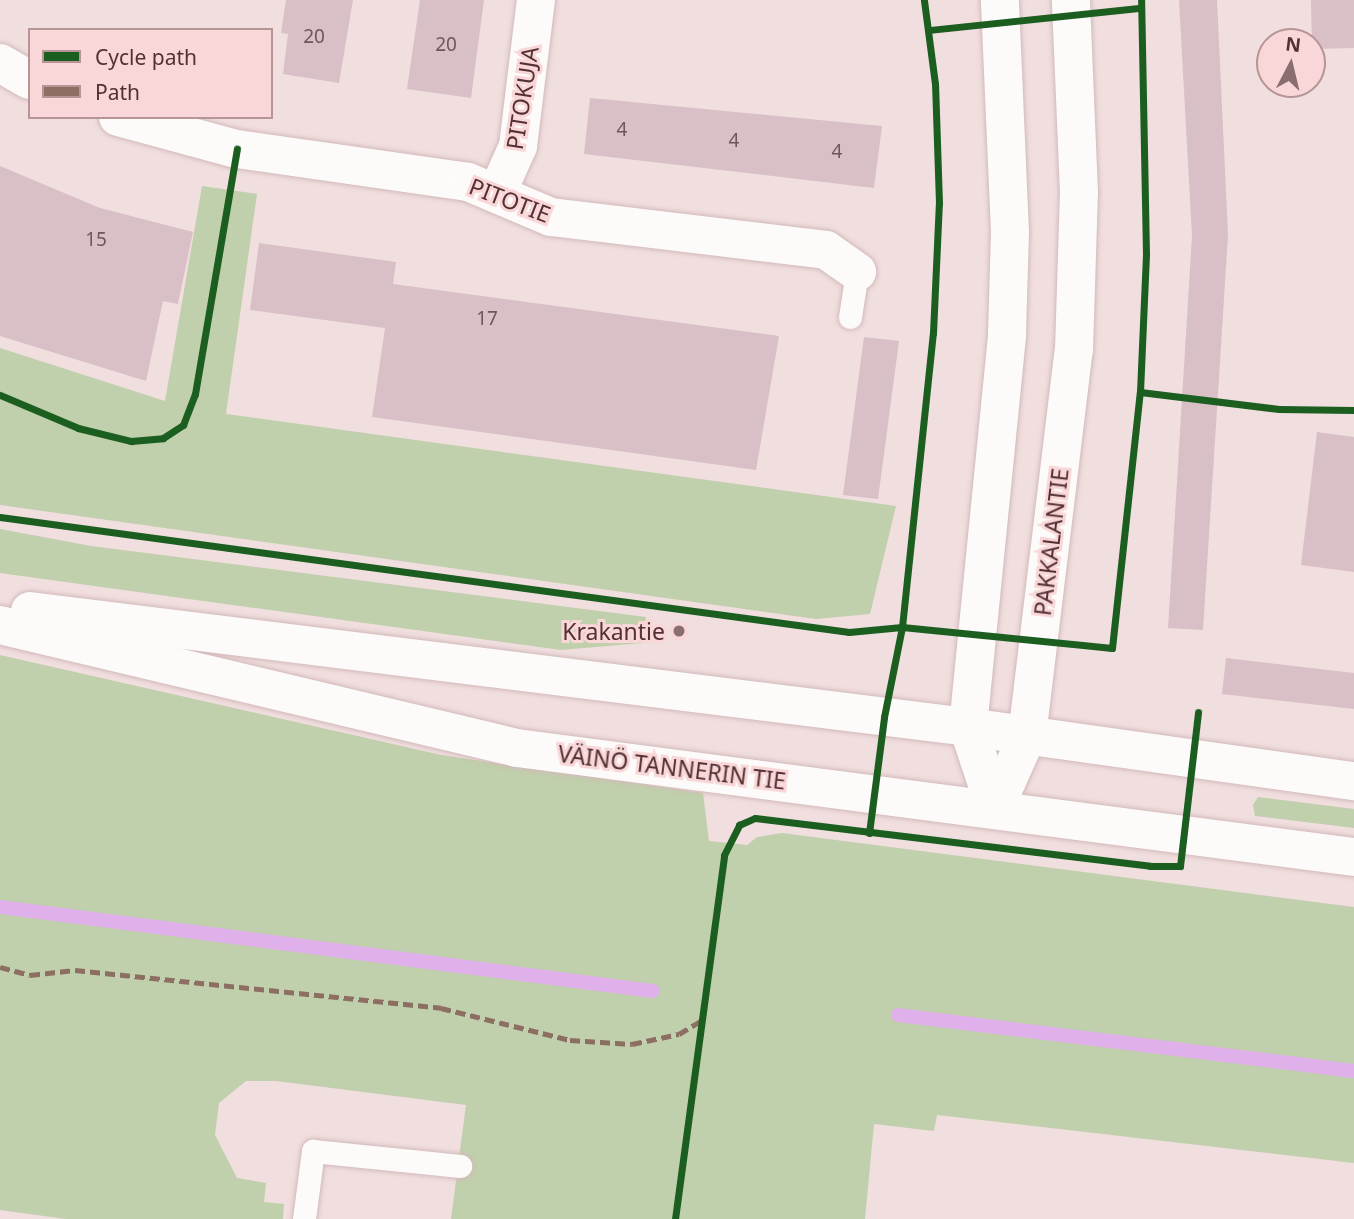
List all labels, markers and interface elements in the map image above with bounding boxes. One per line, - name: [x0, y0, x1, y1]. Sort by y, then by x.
- house number: 20: [303, 26, 325, 48]
- legend: [28, 28, 273, 119]
- north arrow: [1256, 28, 1326, 98]
- text: N: [1284, 30, 1303, 58]
- house number: 20: [435, 34, 457, 56]
- text: Cycle path: [95, 43, 197, 71]
- street label: PITOKUJA: [500, 44, 544, 152]
- text: Path: [95, 78, 140, 106]
- house number: 4: [617, 119, 627, 141]
- house number: 4: [729, 130, 739, 152]
- house number: 4: [832, 141, 842, 163]
- street label: PITOTIE: [466, 172, 554, 228]
- house number: 15: [85, 229, 107, 251]
- house number: 17: [476, 308, 498, 330]
- street label: PAKKALANTIE: [1028, 467, 1074, 617]
- place label: Krakantie: [562, 617, 665, 645]
- marker: Krakantie: [671, 623, 687, 639]
- street label: VÄINÖ TANNERIN TIE: [556, 739, 788, 795]

